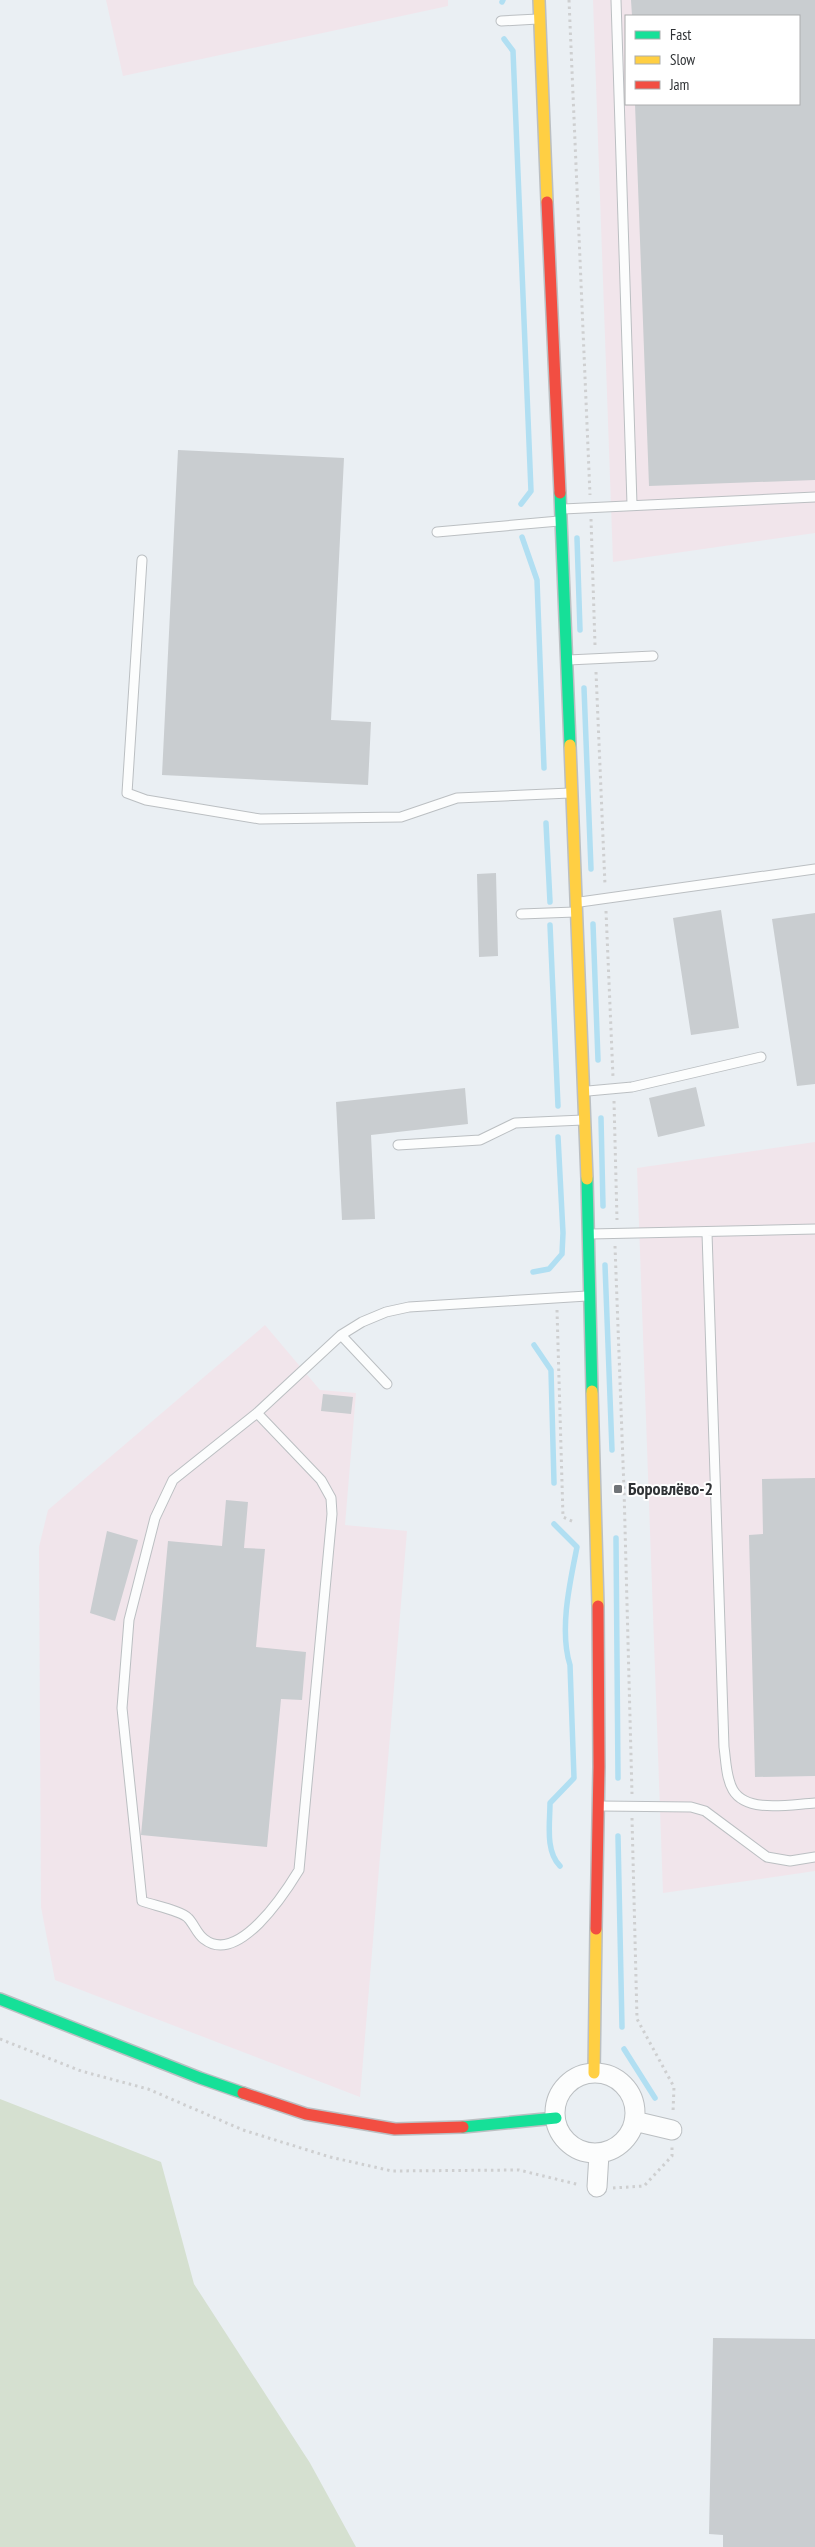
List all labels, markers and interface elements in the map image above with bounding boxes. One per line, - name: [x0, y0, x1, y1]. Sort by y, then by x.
- legend: [625, 15, 800, 105]
- text: Fast: [670, 25, 691, 44]
- text: Slow: [670, 50, 695, 69]
- text: Jam: [669, 75, 689, 94]
- place label: Боровлёво-2: [628, 1477, 713, 1500]
- marker: Боровлёво-2: [612, 1483, 624, 1495]

